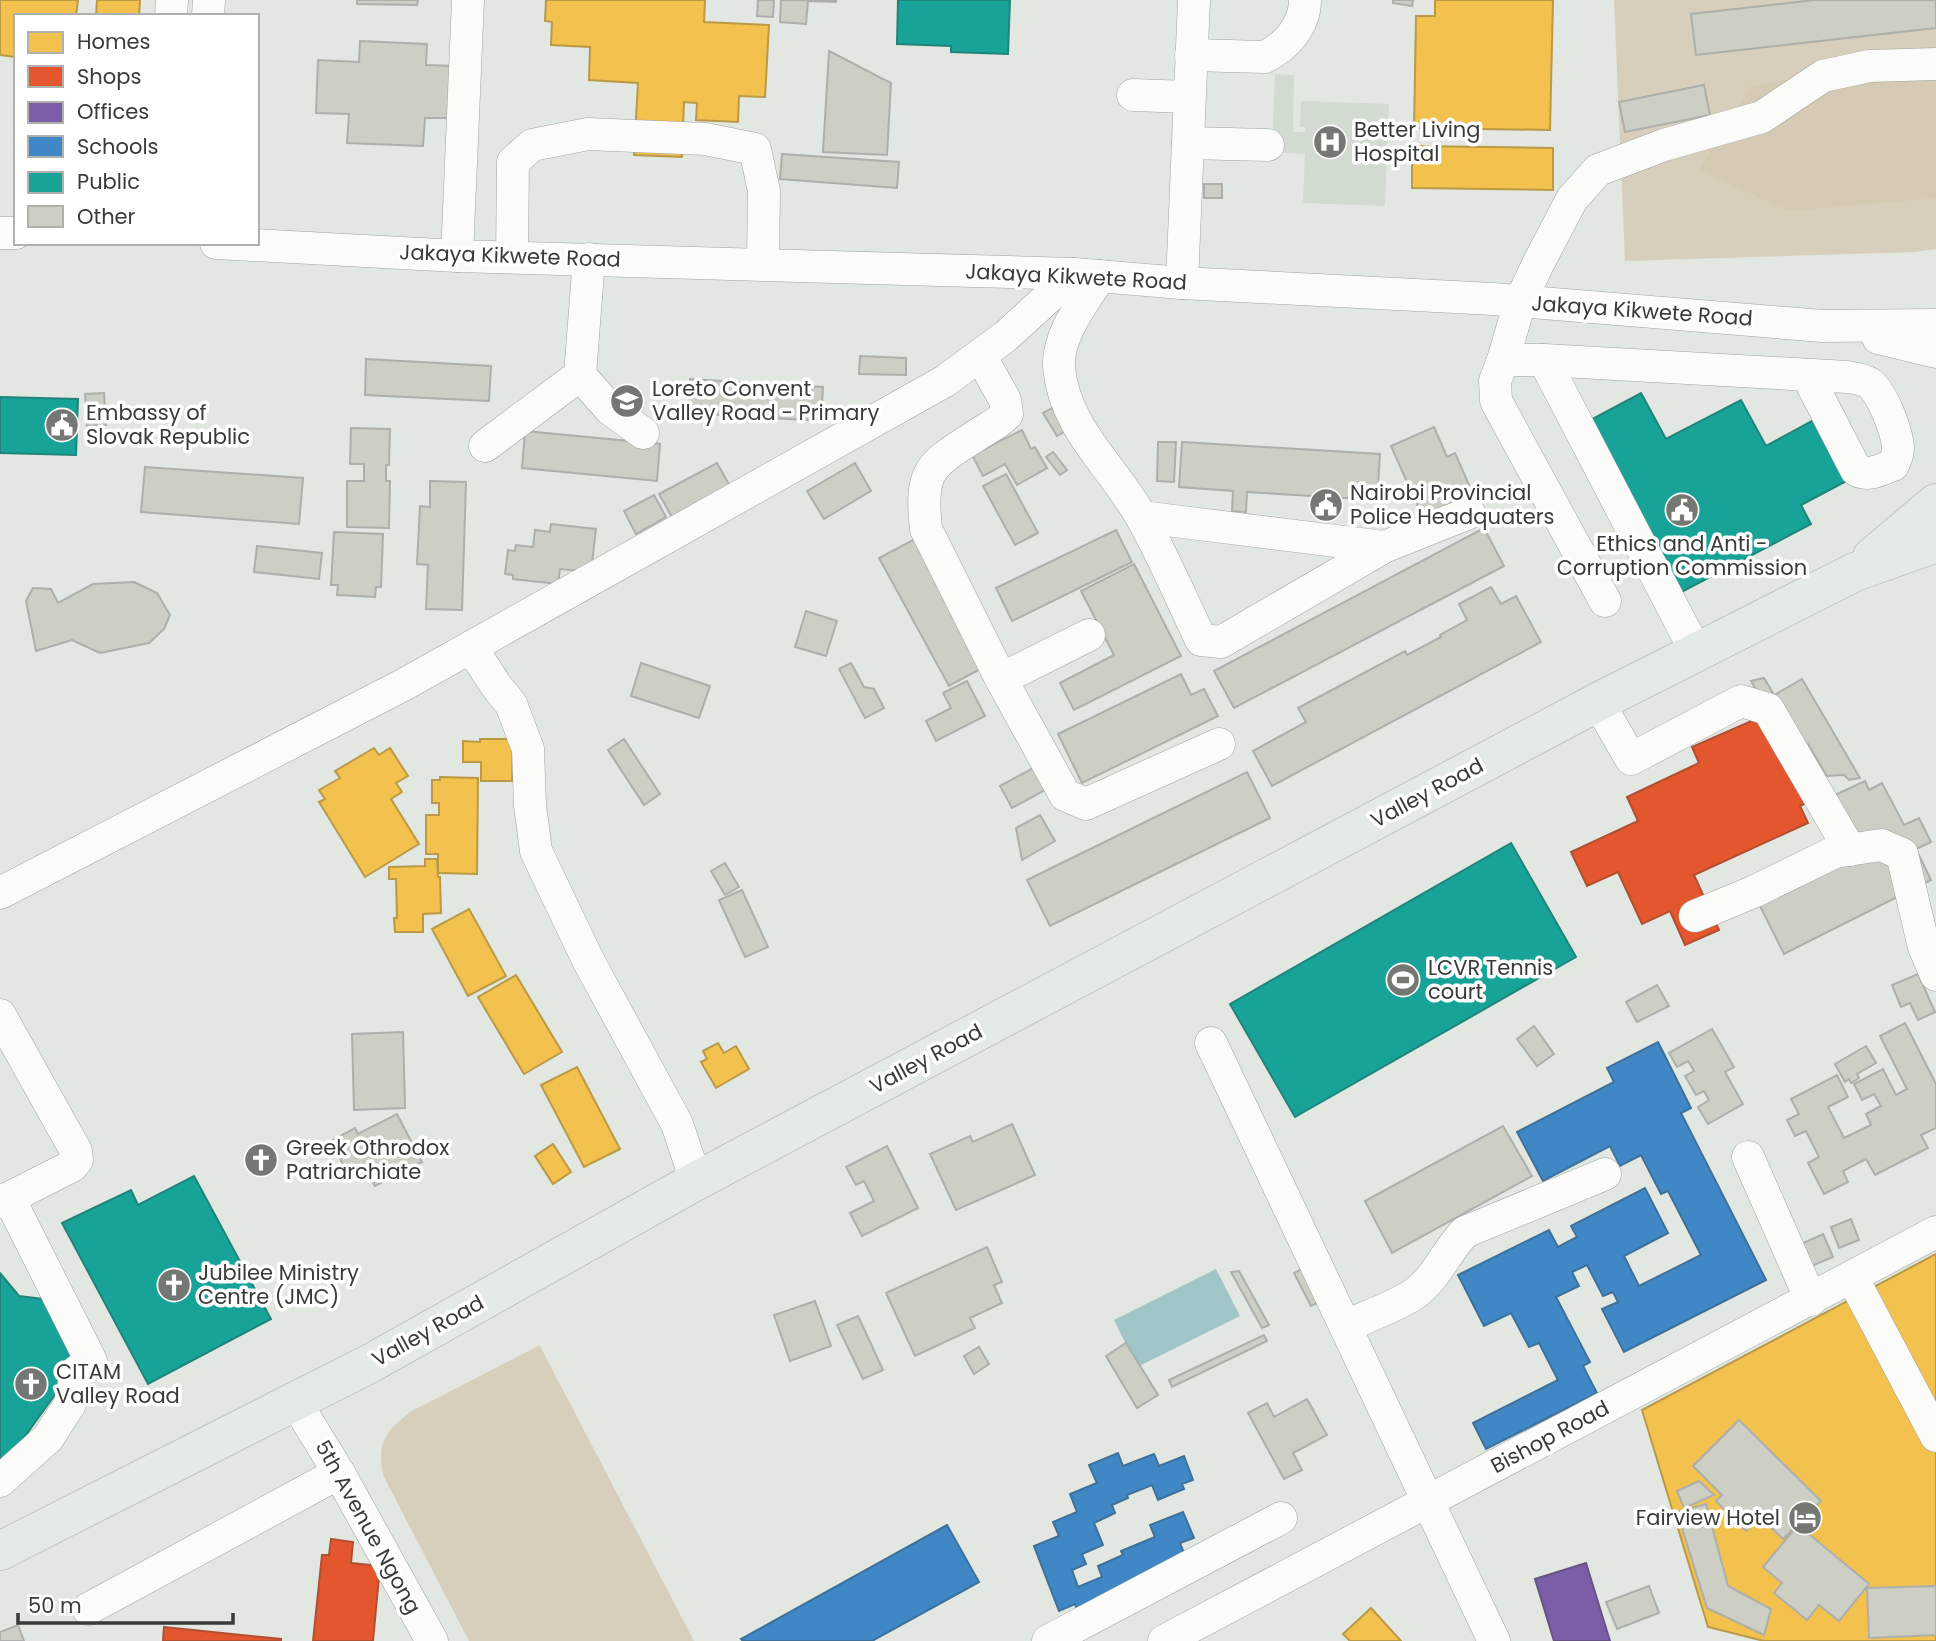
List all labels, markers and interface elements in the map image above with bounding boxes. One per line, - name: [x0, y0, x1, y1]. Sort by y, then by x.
- legend: [14, 14, 259, 245]
- text: Homes: [77, 27, 151, 56]
- text: Shops: [77, 62, 141, 91]
- text: Offices: [77, 97, 149, 126]
- place label: Better Living Hospital: [1354, 115, 1480, 168]
- hospital icon: Better Living Hospital: [1311, 123, 1349, 161]
- text: Schools: [77, 132, 159, 161]
- text: Public: [77, 167, 140, 196]
- text: Other: [77, 202, 136, 231]
- street label: Jakaya Kikwete Road: [399, 237, 621, 274]
- street label: Jakaya Kikwete Road: [965, 256, 1187, 297]
- street label: Jakaya Kikwete Road: [1530, 288, 1754, 333]
- place label: Loreto Convent Valley Road - Primary: [652, 374, 879, 427]
- school or university icon: Loreto Convent Valley Road - Primary: [608, 382, 646, 420]
- place label: Embassy of Slovak Republic: [86, 398, 250, 451]
- public building icon: Embassy of Slovak Republic: [43, 406, 81, 444]
- place label: Nairobi Provincial Police Headquaters: [1350, 478, 1555, 531]
- public building icon: Nairobi Provincial Police Headquaters: [1307, 486, 1345, 524]
- public building icon: Ethics and Anti - Corruption Commission: [1663, 491, 1701, 529]
- place label: Ethics and Anti - Corruption Commission: [1557, 529, 1807, 582]
- street label: Valley Road: [1365, 751, 1488, 834]
- place label: LCVR Tennis court: [1428, 953, 1553, 1006]
- sports icon: LCVR Tennis court: [1384, 961, 1422, 999]
- street label: Valley Road: [864, 1017, 987, 1100]
- place label: Greek Othrodox Patriarchiate: [286, 1133, 449, 1186]
- church icon: Greek Othrodox Patriarchiate: [242, 1141, 280, 1179]
- place label: Jubilee Ministry Centre (JMC): [198, 1258, 359, 1311]
- church icon: Jubilee Ministry Centre (JMC): [155, 1266, 193, 1304]
- street label: Valley Road: [367, 1288, 489, 1373]
- place label: CITAM Valley Road: [56, 1357, 180, 1410]
- church icon: CITAM Valley Road: [12, 1365, 50, 1403]
- street label: Bishop Road: [1485, 1393, 1614, 1480]
- street label: 5th Avenue Ngong: [309, 1435, 428, 1619]
- hotel icon: Fairview Hotel: [1786, 1499, 1824, 1537]
- place label: Fairview Hotel: [1636, 1503, 1780, 1532]
- scale bar: [18, 1582, 233, 1626]
- text: 50 m: [28, 1591, 82, 1620]

